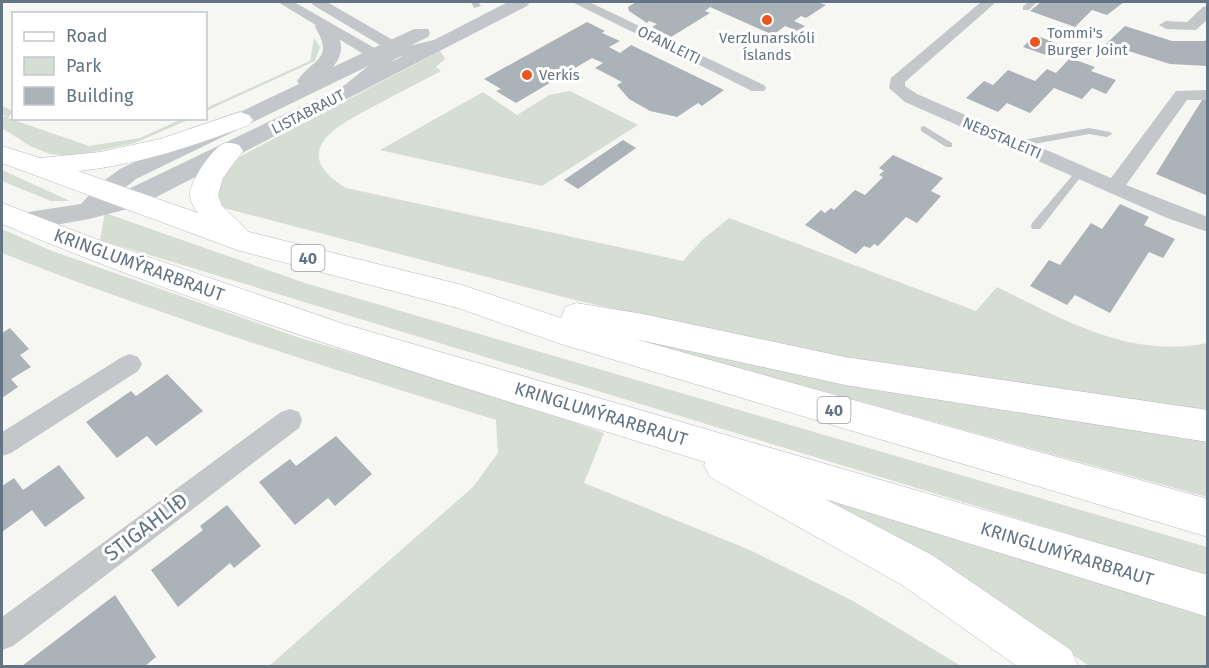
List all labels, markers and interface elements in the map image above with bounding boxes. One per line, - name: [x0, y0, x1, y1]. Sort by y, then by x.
- legend: [12, 12, 207, 120]
- marker: Verzlunarskóli Íslands: [760, 13, 774, 27]
- street label: OFANLEITI: [635, 22, 703, 68]
- place label: Tommi's Burger Joint: [1047, 24, 1128, 59]
- text: Road: [66, 25, 108, 47]
- place label: Verzlunarskóli Íslands: [719, 29, 815, 64]
- marker: Tommi's Burger Joint: [1028, 35, 1042, 49]
- text: Park: [66, 55, 102, 77]
- place label: Verkís: [539, 66, 580, 84]
- marker: Verkís: [520, 68, 534, 82]
- text: Building: [66, 85, 134, 107]
- street label: LISTABRAUT: [268, 86, 348, 138]
- street label: NEÐSTALEITI: [960, 113, 1044, 163]
- street label: KRINGLUMÝRARBRAUT: [51, 223, 228, 306]
- road number: 40: [292, 245, 324, 271]
- street label: KRINGLUMÝRARBRAUT: [512, 376, 691, 451]
- road number: 40: [818, 397, 850, 423]
- street label: STIGAHLÍÐ: [99, 487, 193, 567]
- street label: KRINGLUMÝRARBRAUT: [978, 516, 1157, 591]

